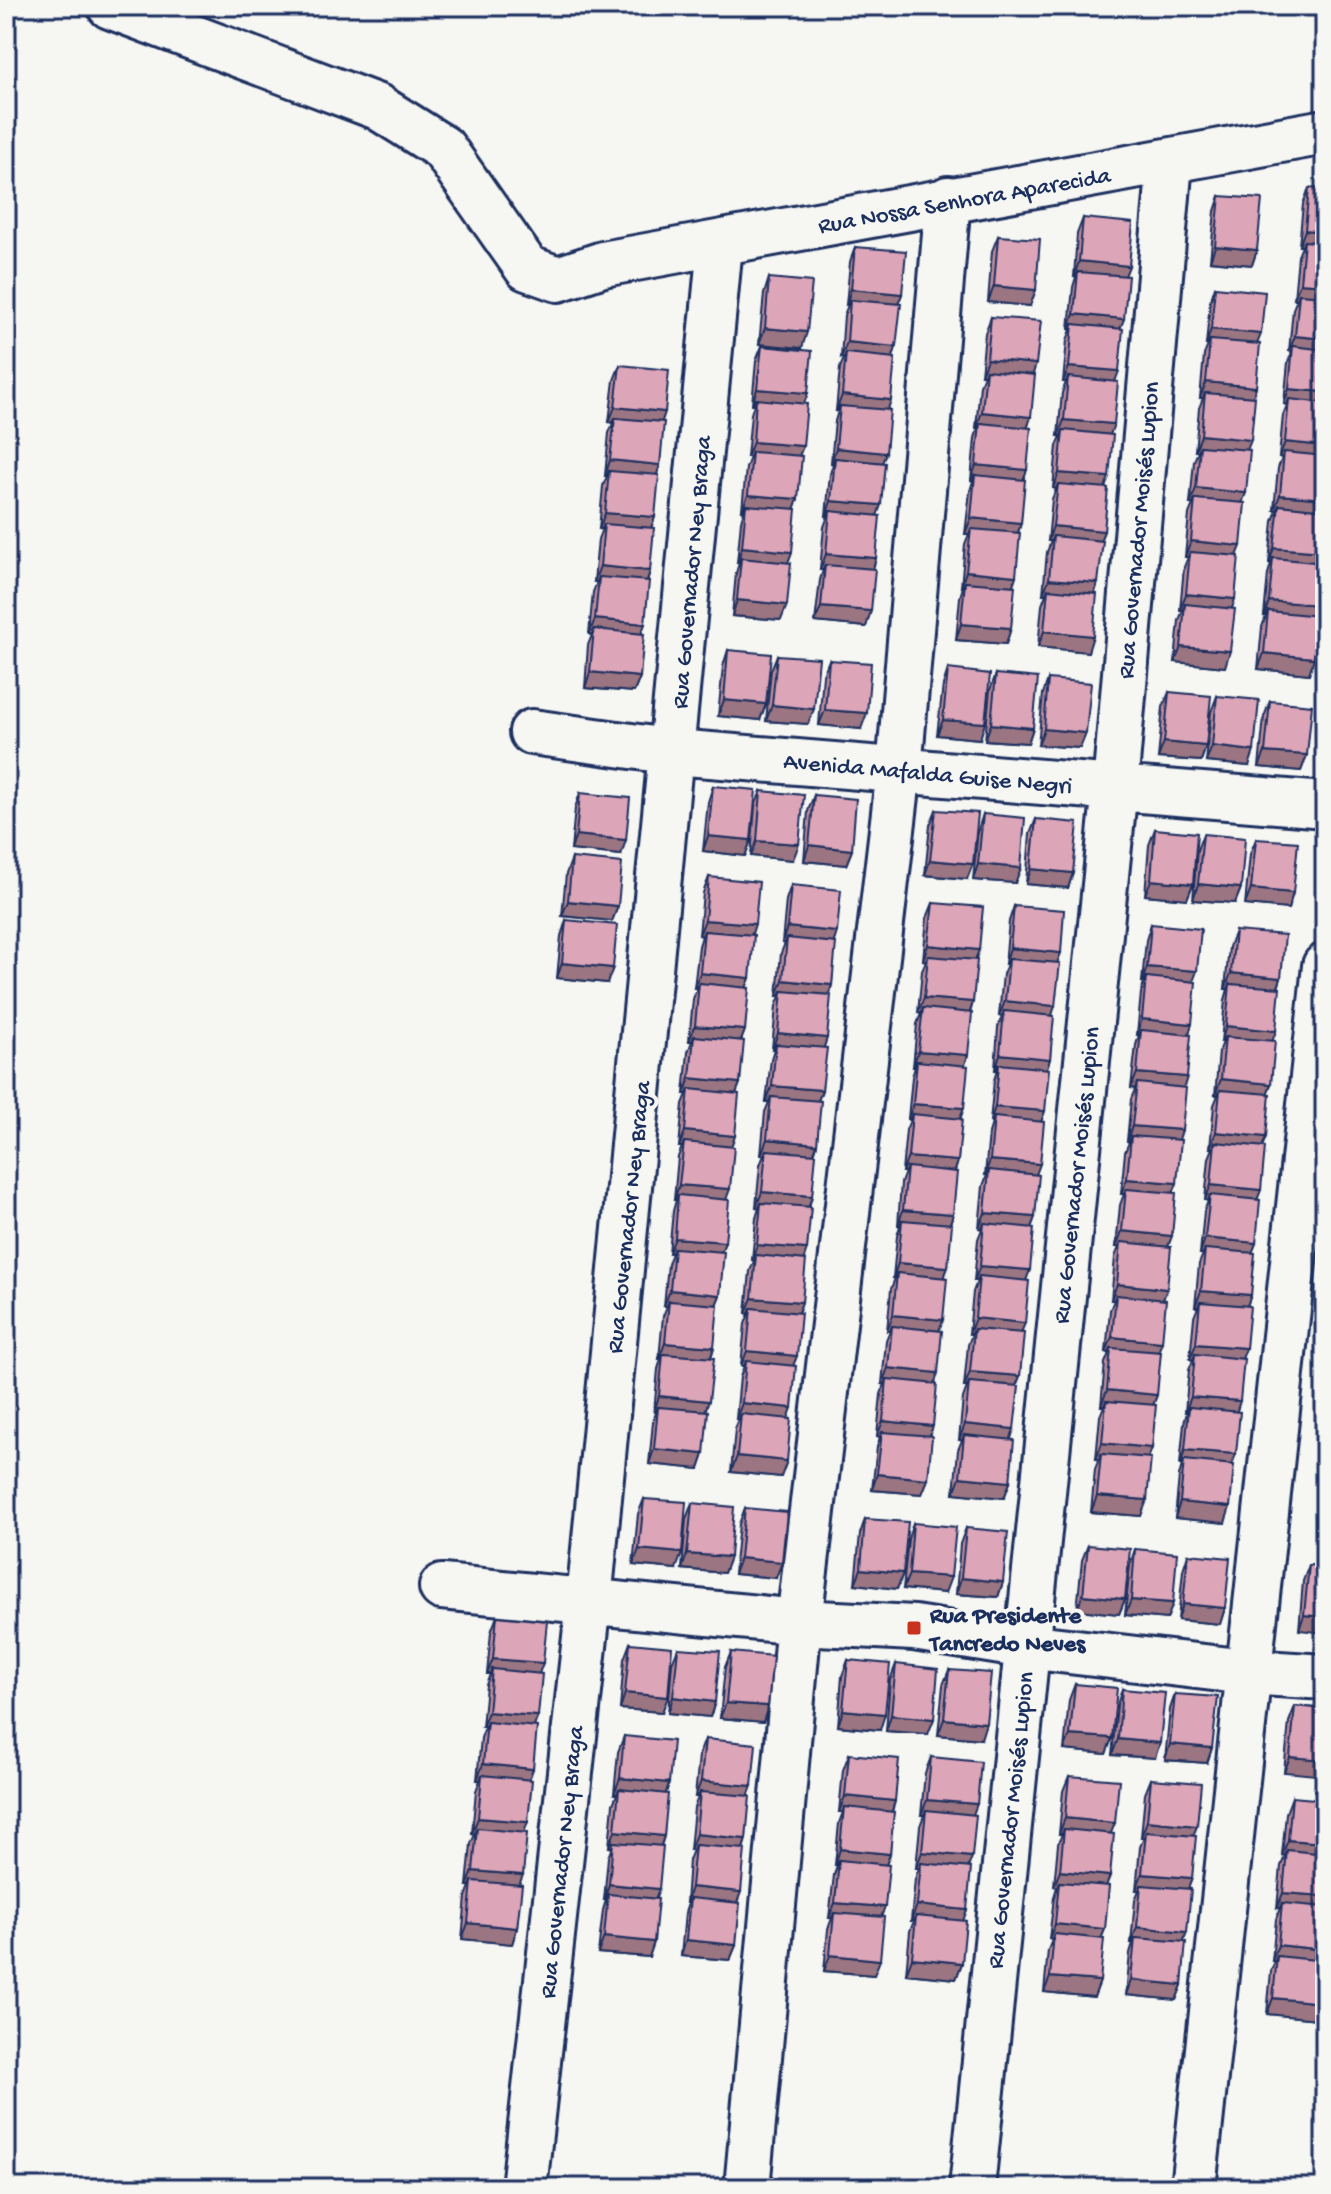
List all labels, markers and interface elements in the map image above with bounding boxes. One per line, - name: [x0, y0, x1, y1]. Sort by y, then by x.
- street label: Rua Nossa Senhora Aparecida: [816, 162, 1114, 242]
- street label: Rua Governador Moisés Lupion: [1113, 380, 1168, 680]
- street label: Rua Governador Ney Braga: [667, 434, 720, 710]
- street label: Avenida Mafalda Guise Negri: [782, 748, 1073, 803]
- street label: Rua Governador Moisés Lupion: [1048, 1025, 1109, 1325]
- street label: Rua Governador Ney Braga: [602, 1079, 659, 1355]
- place label: Rua Presidente Tancredo Neves: [928, 1603, 1086, 1660]
- marker: Rua Presidente Tancredo Neves: [905, 1619, 923, 1637]
- street label: Rua Governador Moisés Lupion: [982, 1670, 1043, 1970]
- street label: Rua Governador Ney Braga: [535, 1724, 592, 2000]

